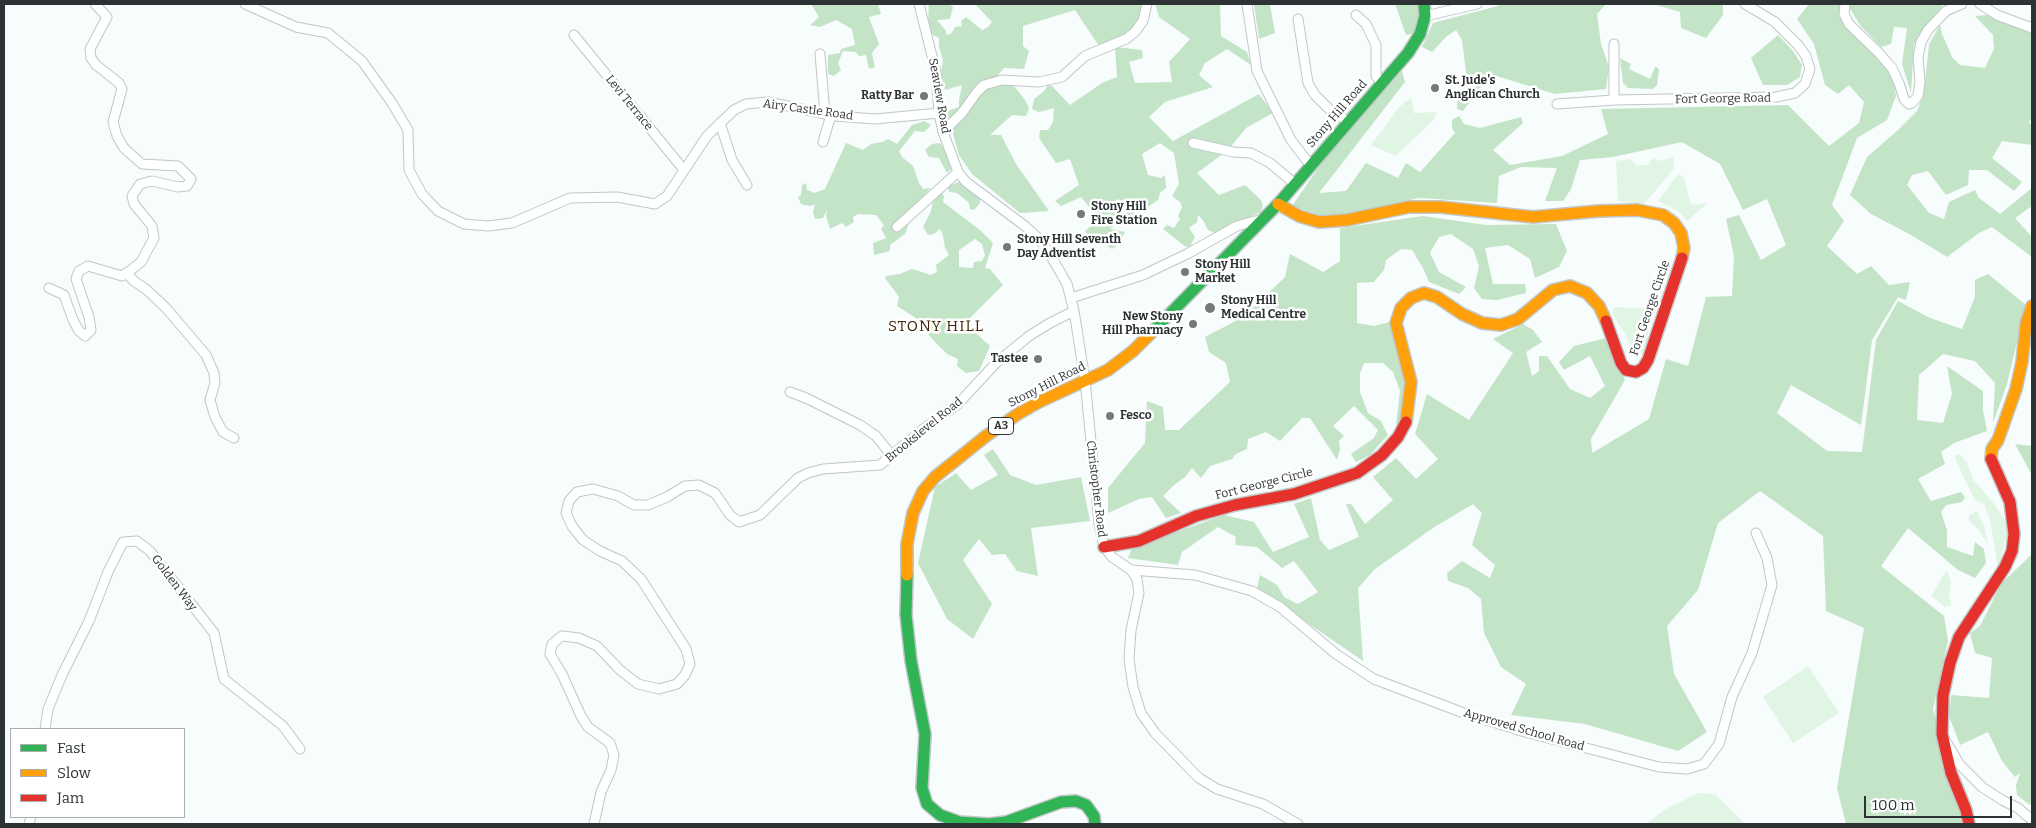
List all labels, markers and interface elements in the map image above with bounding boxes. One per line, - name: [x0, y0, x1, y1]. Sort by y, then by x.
- street label: Seaview Road: [925, 57, 953, 135]
- street label: Levi Terrace: [602, 72, 656, 134]
- place label: St. Jude's Anglican Church: [1445, 74, 1540, 102]
- street label: Stony Hill Road: [1304, 77, 1370, 151]
- marker: St. Jude's Anglican Church: [1429, 82, 1441, 94]
- place label: Ratty Bar: [861, 89, 914, 103]
- marker: Ratty Bar: [918, 90, 930, 102]
- street label: Fort George Road: [1675, 91, 1771, 107]
- street label: Airy Castle Road: [762, 97, 854, 123]
- place label: Stony Hill Fire Station: [1091, 200, 1157, 228]
- marker: Stony Hill Fire Station: [1075, 208, 1087, 220]
- place label: Stony Hill Seventh Day Adventist: [1017, 233, 1121, 261]
- marker: Stony Hill Seventh Day Adventist: [1001, 241, 1013, 253]
- place label: Stony Hill Market: [1195, 258, 1250, 286]
- street label: Fort George Circle: [1627, 258, 1673, 358]
- marker: Stony Hill Market: [1179, 266, 1191, 278]
- place label: Stony Hill Medical Centre: [1221, 294, 1306, 322]
- marker: Stony Hill Medical Centre: [1203, 301, 1217, 315]
- place label: New Stony Hill Pharmacy: [1102, 310, 1183, 338]
- district label: STONY HILL: [887, 318, 985, 336]
- marker: New Stony Hill Pharmacy: [1187, 318, 1199, 330]
- place label: Tastee: [991, 352, 1028, 366]
- marker: Tastee: [1032, 353, 1044, 365]
- street label: Stony Hill Road: [1006, 359, 1088, 411]
- street label: Brookslevel Road: [883, 395, 965, 465]
- place label: Fesco: [1120, 409, 1152, 423]
- marker: Fesco: [1104, 410, 1116, 422]
- road number: A3: [988, 418, 1014, 434]
- street label: Christopher Road: [1083, 440, 1109, 538]
- street label: Fort George Circle: [1214, 465, 1314, 503]
- street label: Golden Way: [148, 552, 200, 614]
- street label: Approved School Road: [1462, 706, 1586, 754]
- legend: [10, 728, 185, 818]
- text: Fast: [57, 739, 86, 757]
- text: Slow: [57, 764, 91, 782]
- scale bar: [1866, 786, 2014, 818]
- text: Jam: [57, 789, 84, 807]
- text: 100 m: [1872, 796, 1915, 814]

